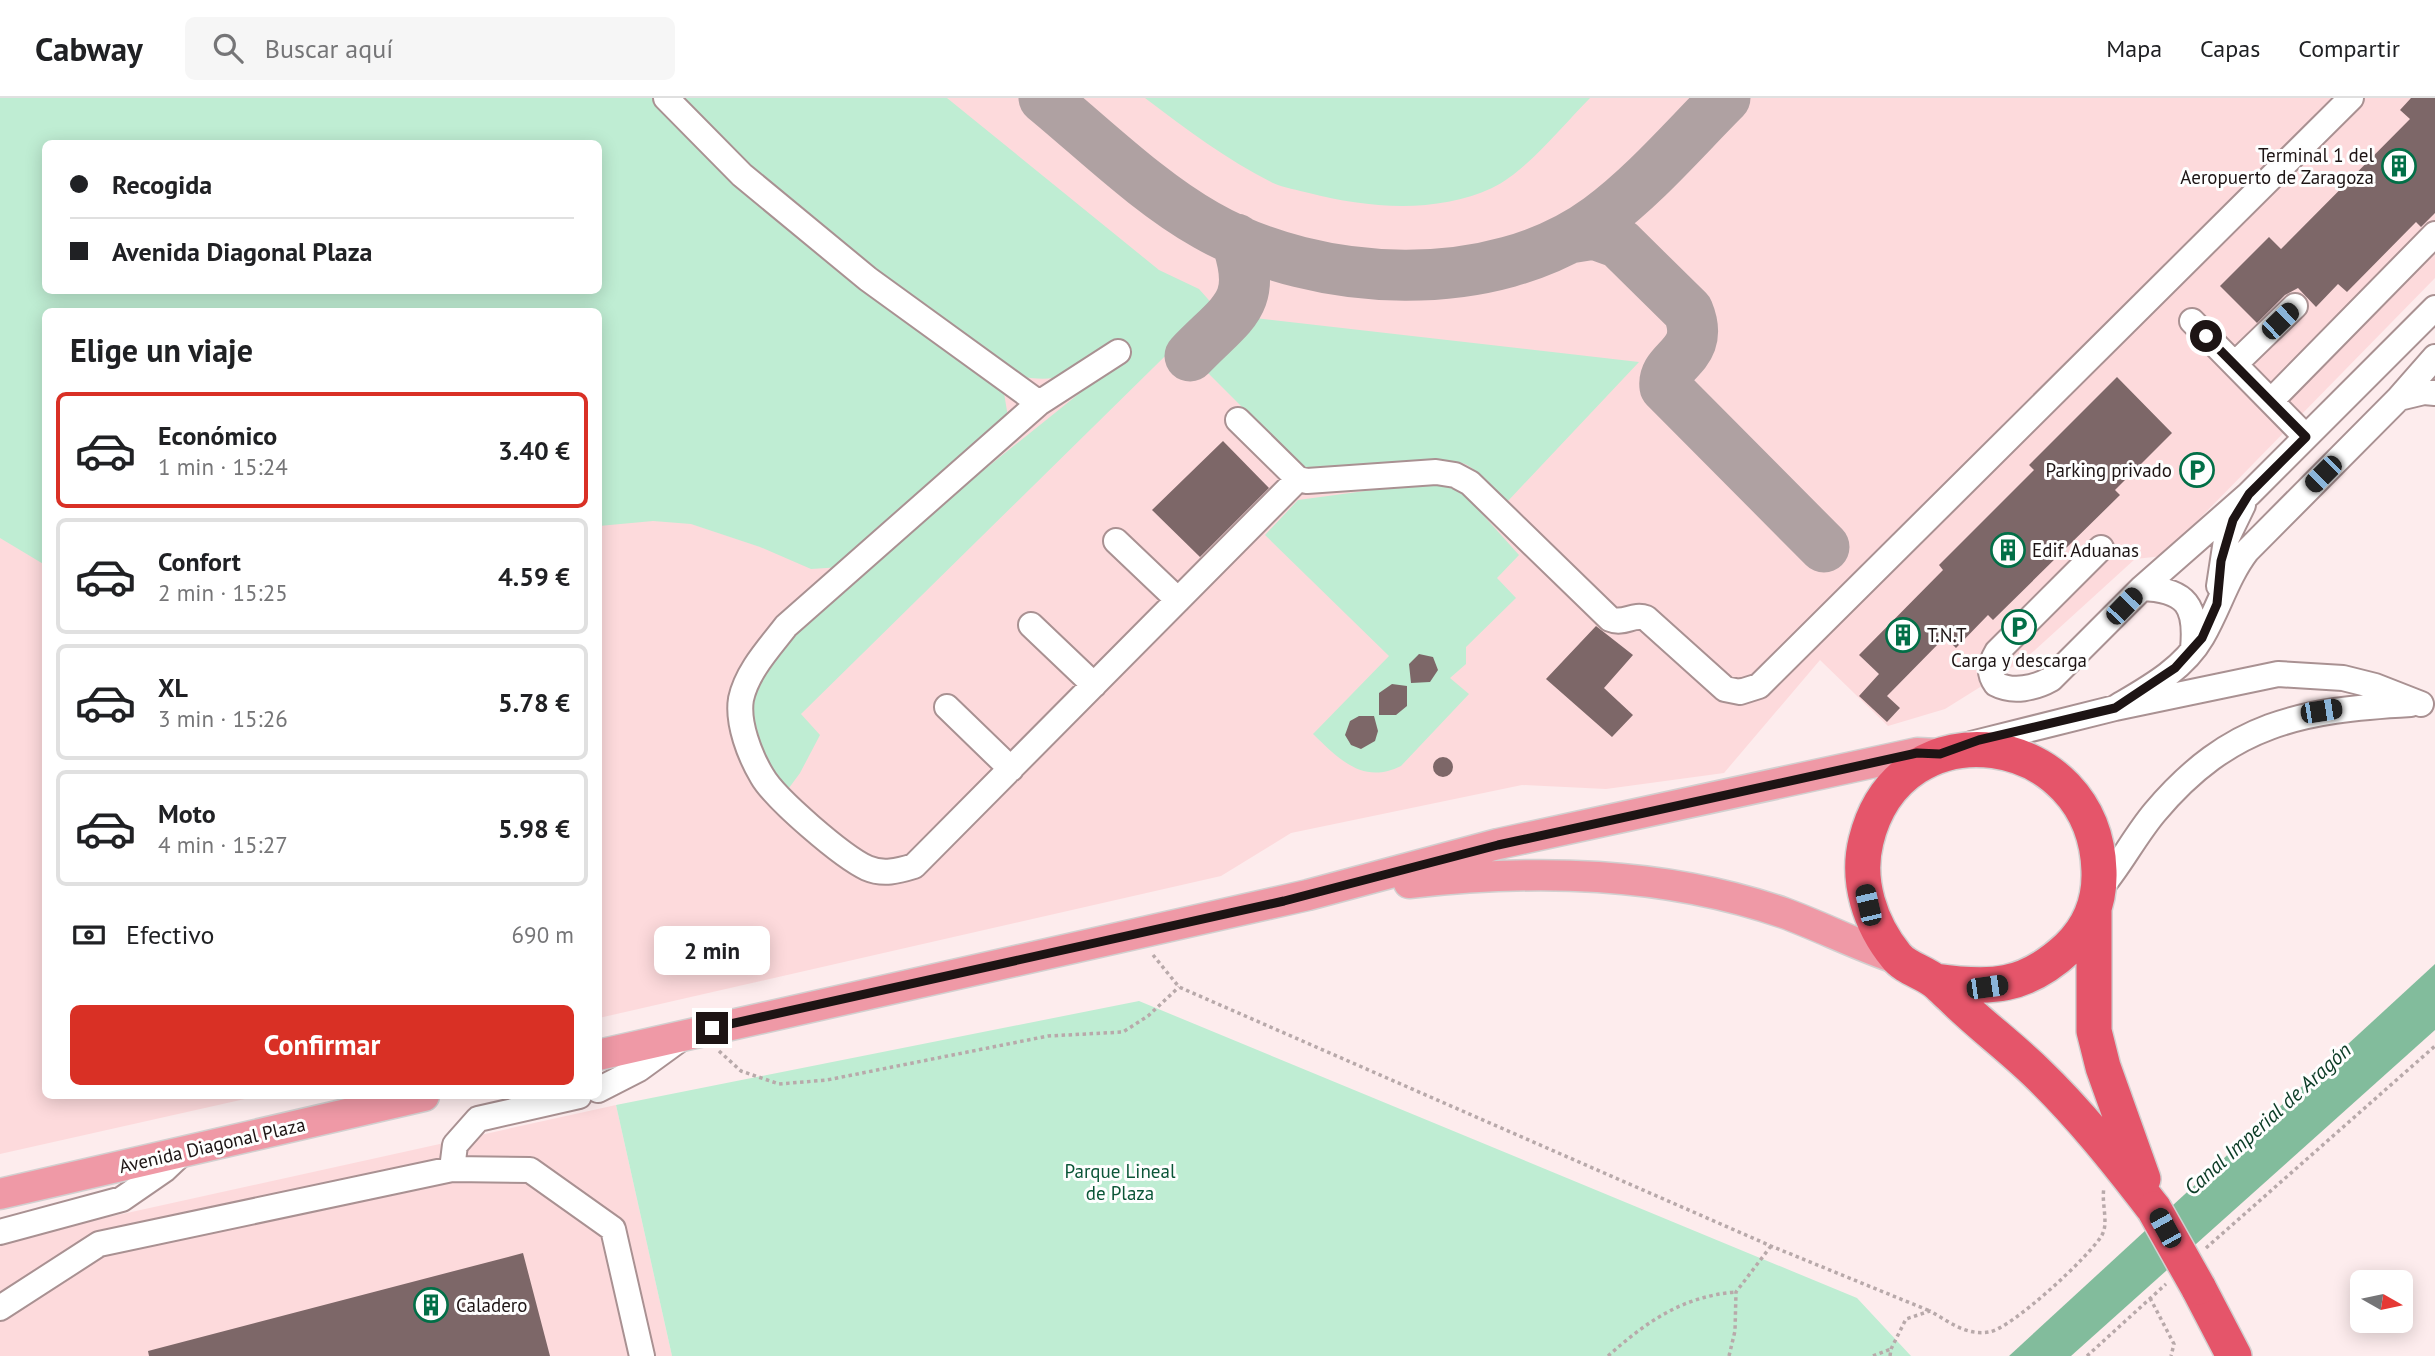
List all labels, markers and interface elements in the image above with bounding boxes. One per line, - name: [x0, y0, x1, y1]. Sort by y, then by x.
- search box: [185, 17, 675, 80]
- text: Cabway: [35, 27, 143, 70]
- icon: search: [209, 29, 247, 67]
- text: Buscar aquí: [265, 32, 393, 65]
- text: Mapa: [2106, 33, 2162, 64]
- text: Capas: [2200, 33, 2260, 64]
- text: Compartir: [2298, 33, 2400, 64]
- place label: Terminal 1 del Aeropuerto de Zaragoza: [2180, 143, 2374, 189]
- building icon: Terminal 1 del Aeropuerto de Zaragoza: [2380, 147, 2418, 185]
- text: Recogida: [112, 168, 212, 201]
- text: Avenida Diagonal Plaza: [112, 235, 373, 268]
- car: [2258, 299, 2303, 343]
- route start: [2190, 320, 2222, 352]
- text: Elige un viaje: [70, 329, 253, 371]
- icon: car: [74, 419, 137, 482]
- text: Económico: [158, 419, 277, 452]
- text: 3.40 €: [498, 434, 570, 467]
- parking icon: Parking privado: [2178, 451, 2216, 489]
- text: 1 min · 15:24: [158, 452, 288, 481]
- car: [2301, 452, 2346, 496]
- place label: Parking privado: [2045, 458, 2172, 482]
- building icon: Edif. Aduanas: [1989, 531, 2027, 569]
- place label: Edif. Aduanas: [2032, 538, 2139, 562]
- icon: car: [74, 545, 137, 608]
- text: Confort: [158, 545, 241, 578]
- text: 4.59 €: [498, 560, 570, 593]
- text: 2 min · 15:25: [158, 578, 288, 607]
- car: [2102, 584, 2147, 628]
- parking icon: Carga y descarga: [2000, 608, 2038, 646]
- building icon: T.N.T: [1884, 616, 1922, 654]
- place label: T.N.T: [1927, 623, 1967, 647]
- place label: Carga y descarga: [1951, 648, 2087, 672]
- icon: car: [74, 671, 137, 734]
- text: XL: [158, 671, 188, 704]
- text: 5.78 €: [498, 686, 570, 719]
- car: [2299, 697, 2344, 725]
- text: 3 min · 15:26: [158, 704, 288, 733]
- icon: car: [74, 797, 137, 860]
- text: Moto: [158, 797, 216, 830]
- text: 5.98 €: [498, 812, 570, 845]
- text: 4 min · 15:27: [158, 830, 288, 859]
- car: [1854, 882, 1883, 928]
- icon: cash: [70, 916, 108, 954]
- text: Efectivo: [126, 918, 215, 951]
- text: 690 m: [512, 920, 574, 949]
- callout: 2 min: [654, 926, 770, 976]
- text: 2 min: [684, 936, 740, 965]
- car: [1965, 974, 2010, 1000]
- button: Confirmar: [70, 1005, 574, 1085]
- route end: [696, 1012, 728, 1044]
- water label: Canal Imperial de Aragón: [2179, 1036, 2357, 1201]
- street label: Avenida Diagonal Plaza: [116, 1112, 308, 1178]
- park label: Parque Lineal de Plaza: [1065, 1159, 1176, 1205]
- car: [2146, 1205, 2185, 1251]
- north arrow: [2350, 1270, 2413, 1334]
- map controls: [2350, 1270, 2413, 1333]
- building icon: Caladero: [412, 1286, 450, 1324]
- place label: Caladero: [456, 1293, 527, 1317]

